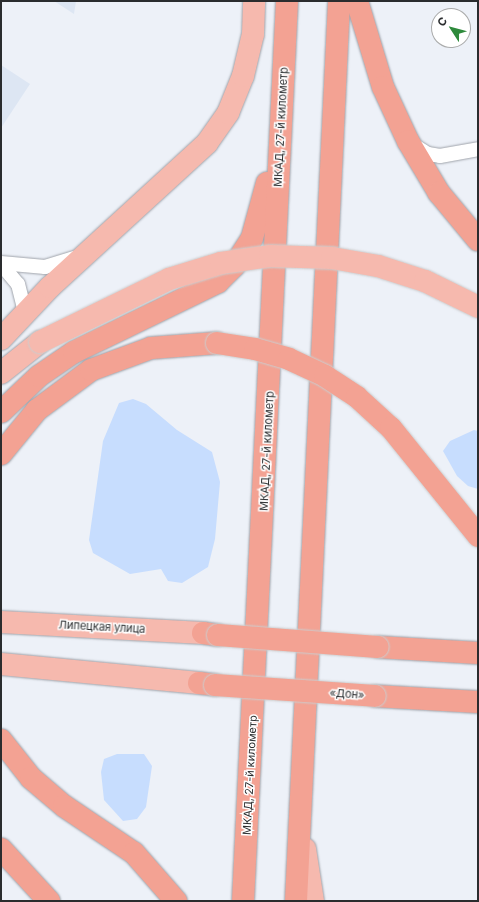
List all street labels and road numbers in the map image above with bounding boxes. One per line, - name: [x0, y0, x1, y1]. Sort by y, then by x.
- street label: МКАД, 27-й километр: [271, 67, 291, 187]
- street label: МКАД, 27-й километр: [257, 391, 277, 511]
- street label: Липецкая улица: [58, 618, 146, 636]
- street label: «Дон»: [329, 686, 365, 702]
- street label: МКАД, 27-й километр: [240, 715, 260, 835]

